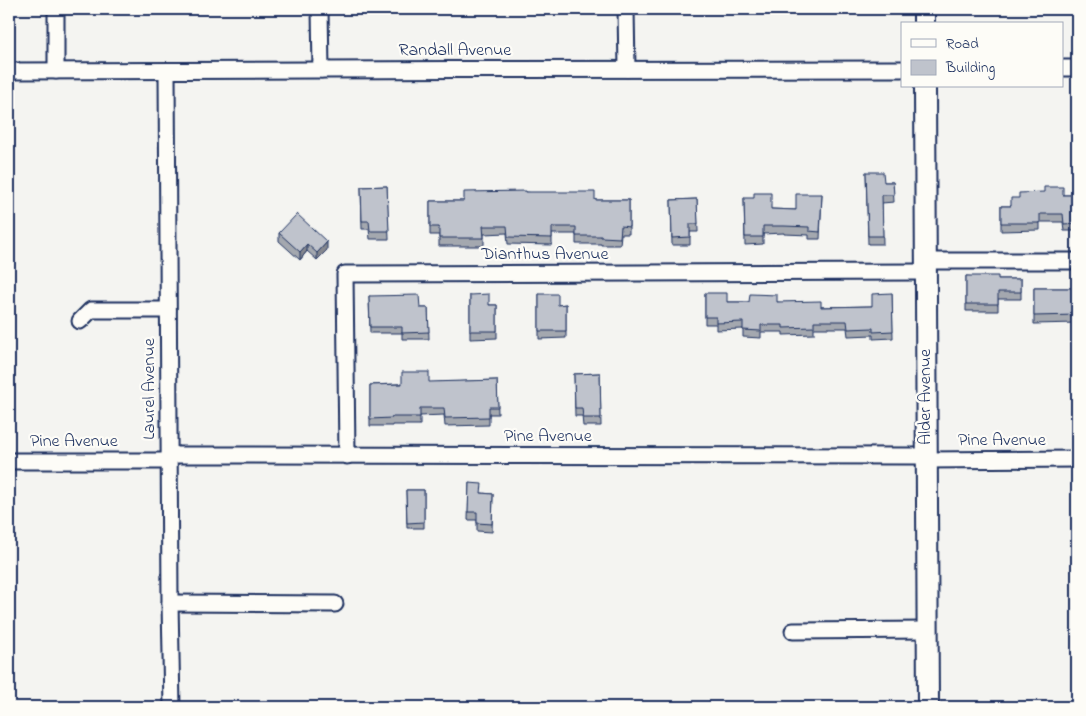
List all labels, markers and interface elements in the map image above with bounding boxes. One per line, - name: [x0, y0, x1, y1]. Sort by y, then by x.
- legend: [901, 22, 1064, 88]
- text: Road: [946, 33, 979, 55]
- street label: Randall Avenue: [399, 38, 512, 64]
- text: Building: [945, 57, 995, 80]
- street label: Dianthus Avenue: [480, 242, 610, 268]
- street label: Laurel Avenue: [137, 337, 163, 440]
- street label: Alder Avenue: [913, 348, 939, 445]
- street label: Pine Avenue: [504, 424, 593, 450]
- street label: Pine Avenue: [958, 428, 1047, 454]
- street label: Pine Avenue: [30, 429, 119, 455]

